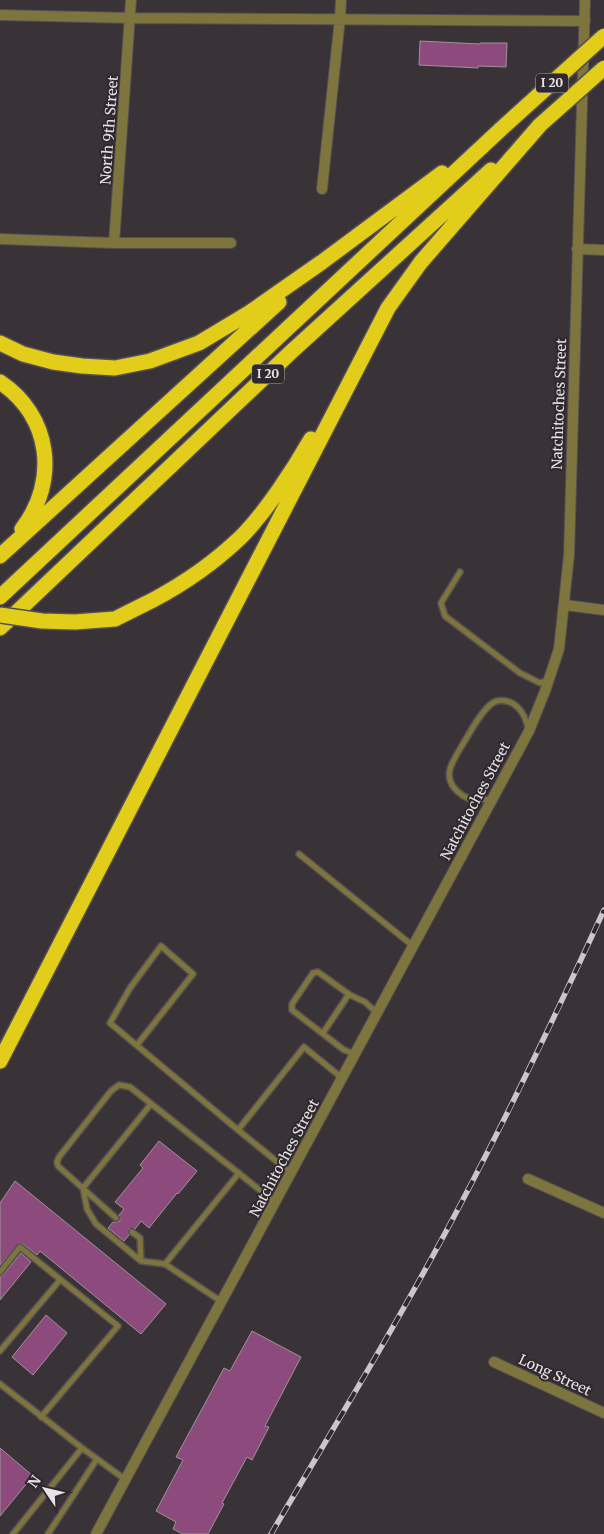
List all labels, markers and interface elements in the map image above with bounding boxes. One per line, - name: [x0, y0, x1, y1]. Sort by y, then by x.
- street label: North 9th Street: [96, 74, 122, 185]
- road number: I 20: [536, 74, 568, 92]
- street label: Natchitoches Street: [548, 338, 570, 470]
- road number: I 20: [252, 364, 284, 384]
- street label: Natchitoches Street: [436, 738, 514, 863]
- street label: Natchitoches Street: [245, 1095, 323, 1220]
- street label: Long Street: [516, 1350, 595, 1400]
- north arrow: [20, 1464, 70, 1514]
- text: N: [24, 1472, 45, 1491]

